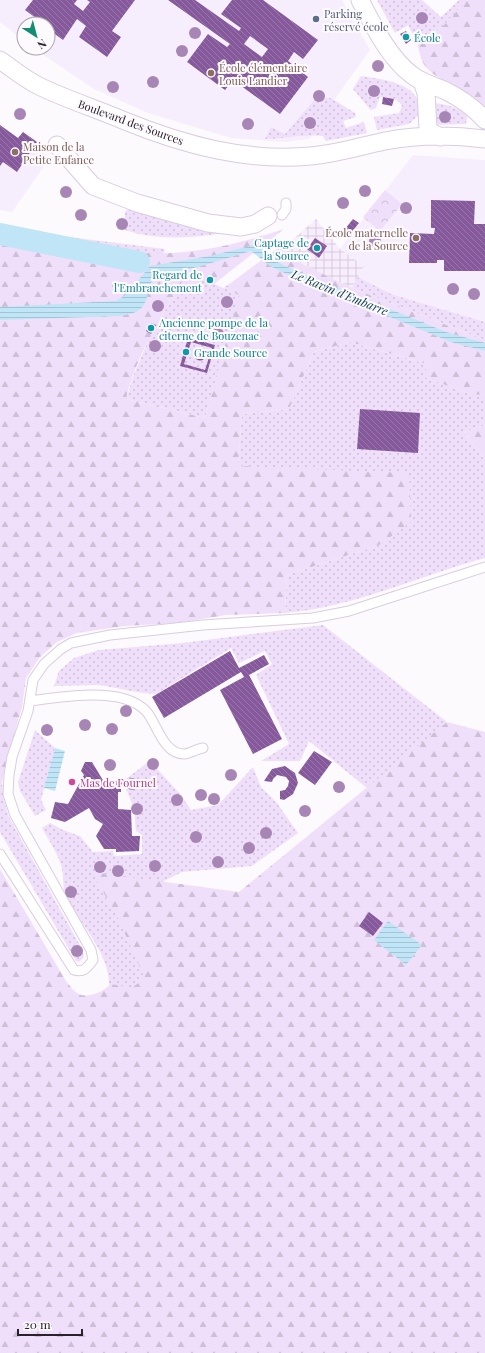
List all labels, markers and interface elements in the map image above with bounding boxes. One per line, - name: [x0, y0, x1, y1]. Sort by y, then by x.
- place label: Parking réservé école: [324, 6, 389, 34]
- marker: Parking réservé école: [311, 14, 321, 24]
- north arrow: [16, 16, 56, 56]
- place label: École: [414, 30, 441, 45]
- marker: École: [401, 32, 411, 42]
- text: N: [35, 36, 50, 53]
- place label: École élémentaire Louis Landier: [219, 60, 308, 88]
- marker: École élémentaire Louis Landier: [206, 68, 216, 78]
- street label: Boulevard des Sources: [76, 96, 186, 148]
- place label: Maison de la Petite Enfance: [23, 139, 95, 167]
- marker: Maison de la Petite Enfance: [10, 147, 20, 157]
- place label: École maternelle de la Source: [325, 225, 408, 253]
- marker: École maternelle de la Source: [411, 233, 421, 243]
- place label: Captage de la Source: [254, 235, 309, 263]
- marker: Captage de la Source: [312, 243, 322, 253]
- water label: Le Ravin d'Embarre: [288, 265, 391, 319]
- place label: Regard de l'Embranchement: [114, 267, 202, 295]
- marker: Regard de l'Embranchement: [205, 275, 215, 285]
- place label: Ancienne pompe de la citerne de Bouzenac: [158, 315, 268, 343]
- marker: Ancienne pompe de la citerne de Bouzenac: [146, 323, 156, 333]
- place label: Grande Source: [194, 345, 268, 360]
- marker: Grande Source: [181, 347, 191, 357]
- place label: Mas de Fournel: [80, 775, 156, 790]
- marker: Mas de Fournel: [67, 777, 77, 787]
- scale bar: [18, 1311, 82, 1337]
- text: 20 m: [24, 1316, 51, 1332]

